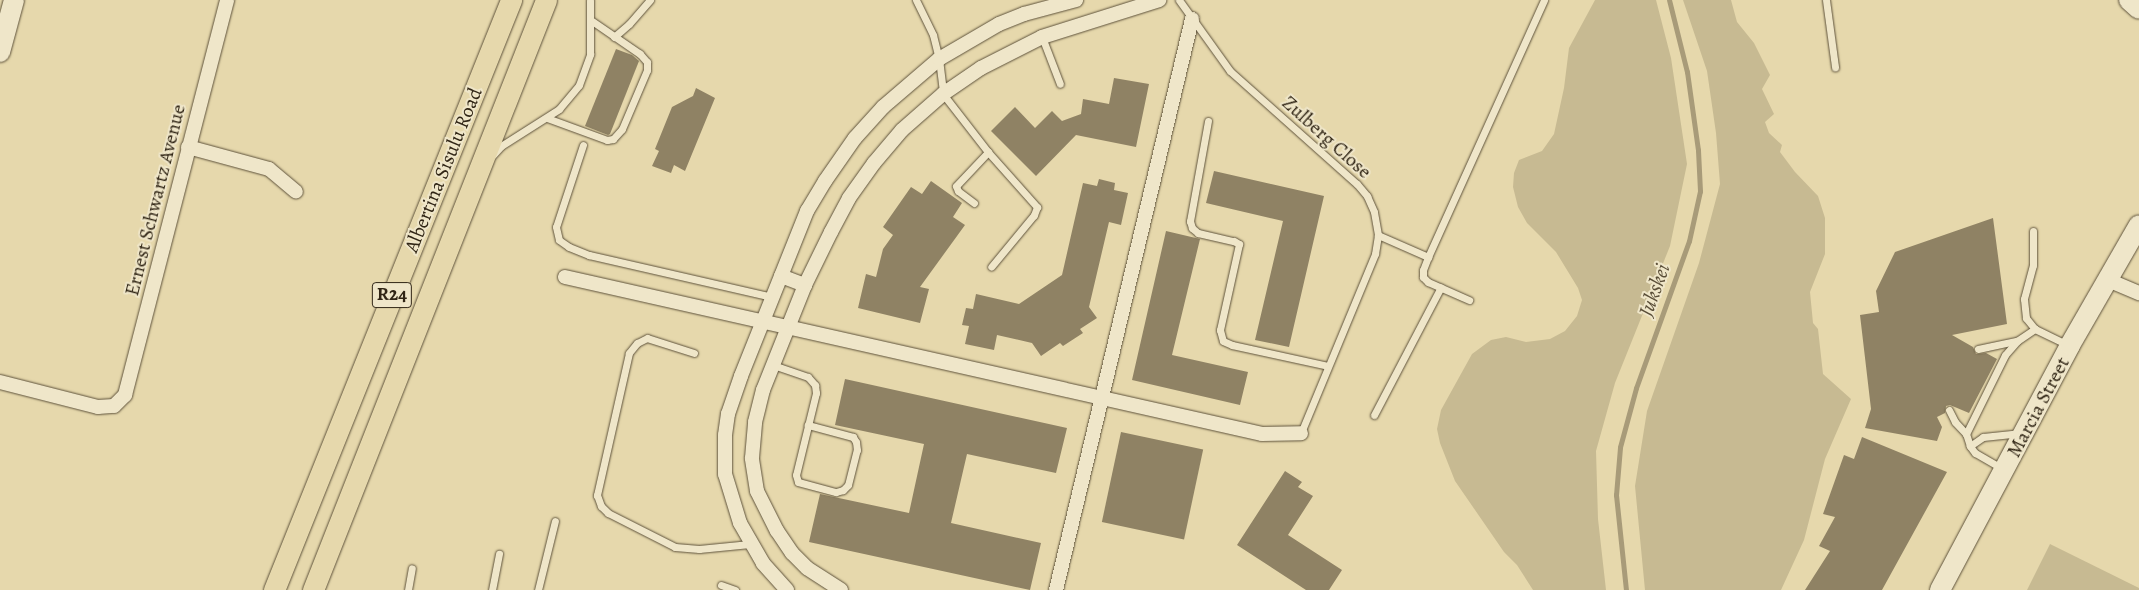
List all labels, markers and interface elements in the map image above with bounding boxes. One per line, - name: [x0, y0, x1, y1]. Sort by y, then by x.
- street label: Albertina Sisulu Road: [399, 84, 487, 256]
- street label: Zulberg Close: [1277, 91, 1377, 183]
- street label: Ernest Schwartz Avenue: [120, 102, 190, 298]
- water label: Jukskei: [1633, 260, 1675, 320]
- road number: R24: [371, 278, 413, 312]
- street label: Marcia Street: [2002, 353, 2074, 461]

